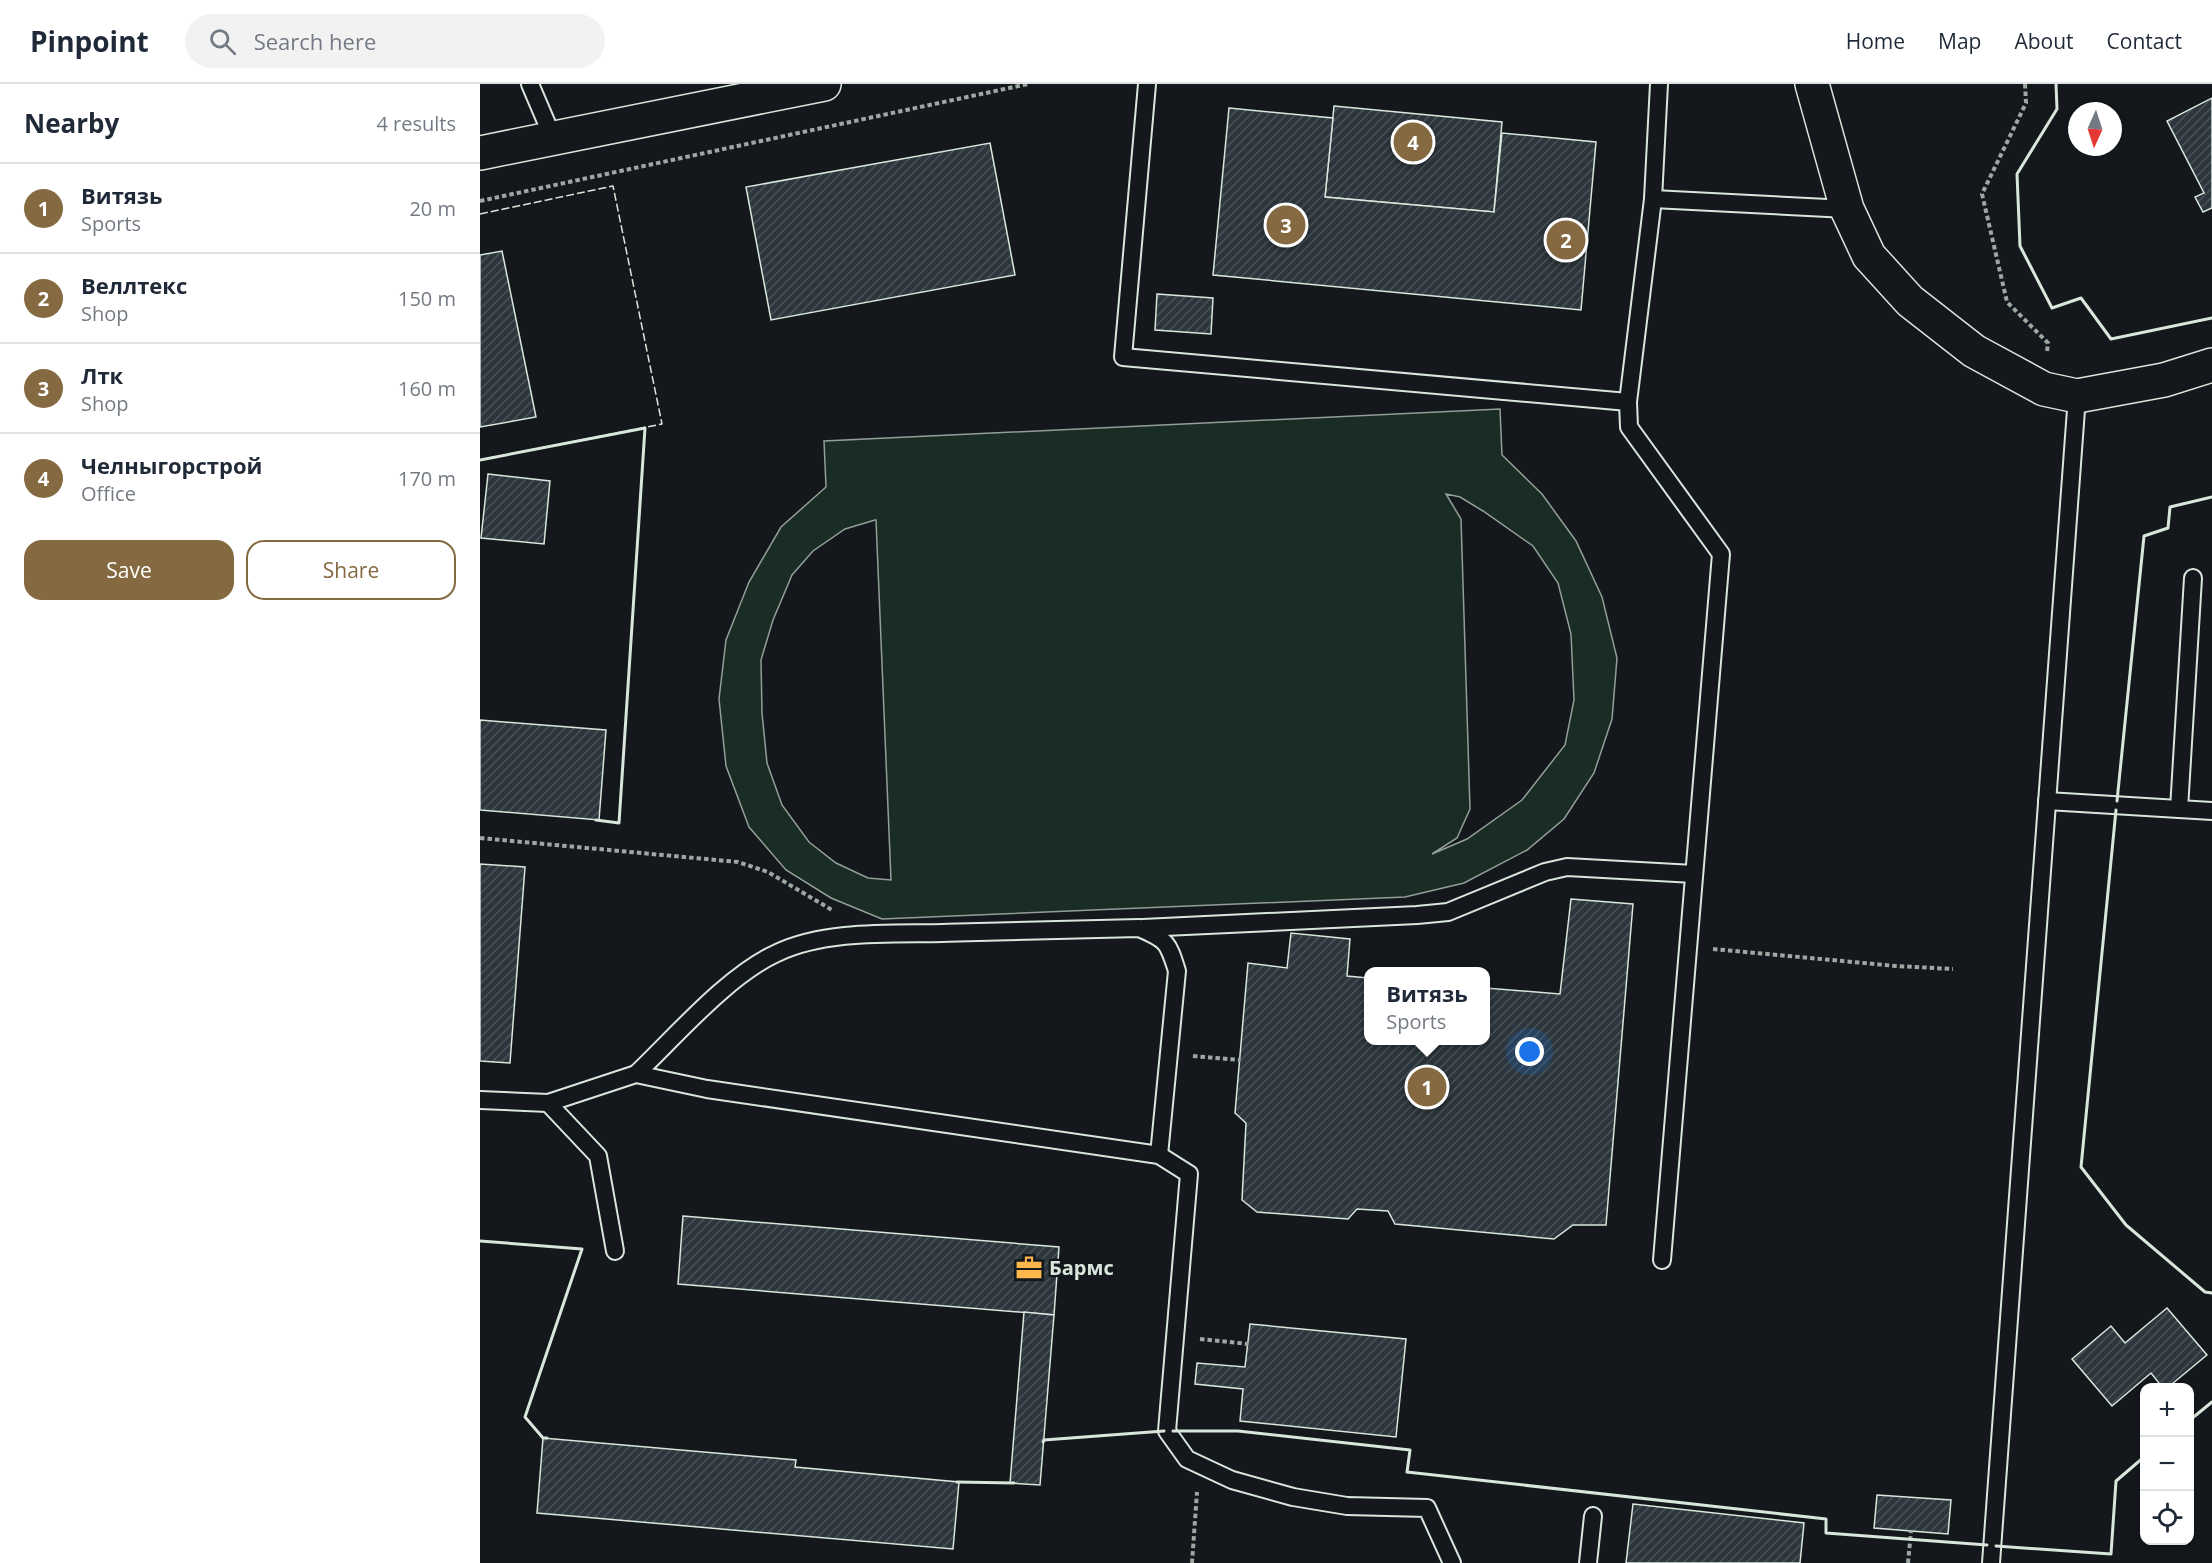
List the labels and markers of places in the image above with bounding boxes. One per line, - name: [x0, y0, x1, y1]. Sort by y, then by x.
- pin: 4: [1394, 120, 1432, 164]
- pin: 3: [1266, 202, 1306, 248]
- pin: 2: [1546, 218, 1586, 262]
- pin: 1: [1408, 1064, 1446, 1110]
- office icon: Бармс: [1014, 1253, 1044, 1283]
- place label: Бармс: [1049, 1254, 1114, 1281]

